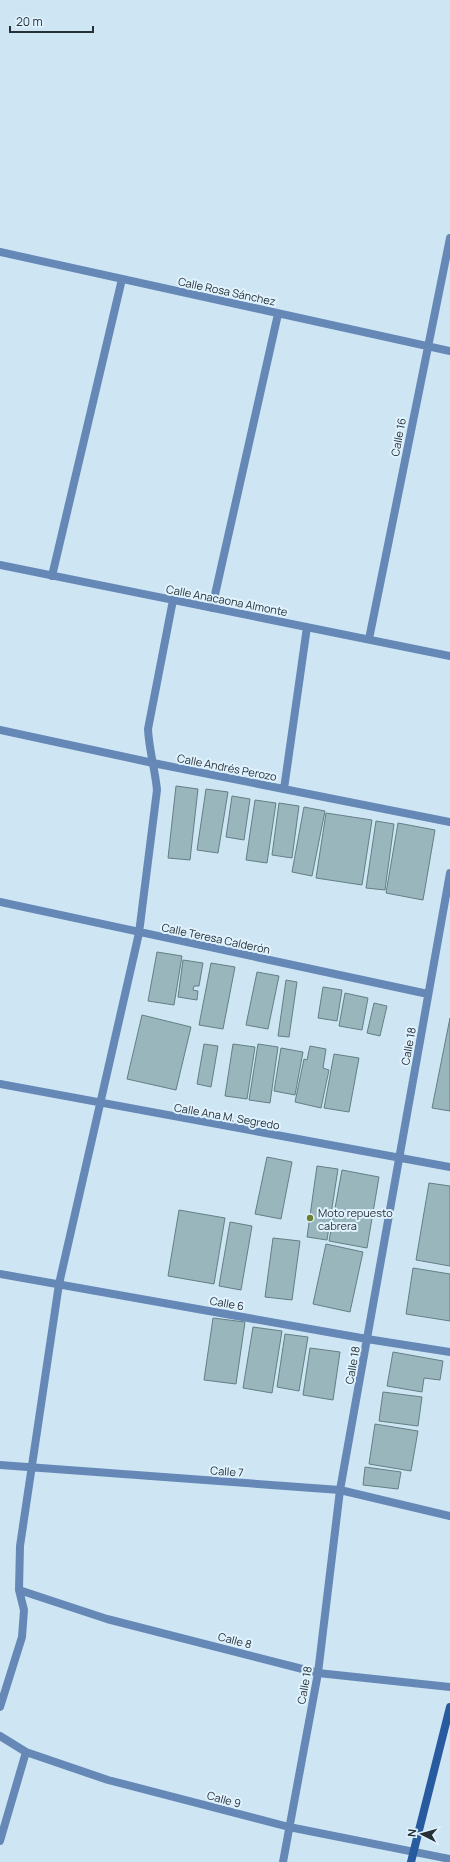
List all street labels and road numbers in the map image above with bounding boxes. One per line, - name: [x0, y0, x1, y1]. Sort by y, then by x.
- street label: Calle Rosa Sánchez: [177, 273, 277, 309]
- street label: Calle 16: [387, 416, 409, 458]
- street label: Calle Anacaona Almonte: [165, 581, 290, 619]
- street label: Calle Andrés Perozo: [176, 750, 279, 784]
- street label: Calle Teresa Calderón: [160, 919, 272, 957]
- street label: Calle 18: [397, 1026, 419, 1066]
- street label: Calle Ana M. Segredo: [173, 1099, 281, 1133]
- street label: Calle 6: [209, 1293, 245, 1313]
- street label: Calle 18: [341, 1345, 363, 1385]
- street label: Calle 7: [210, 1462, 244, 1480]
- street label: Calle 8: [217, 1628, 253, 1652]
- street label: Calle 18: [293, 1665, 315, 1705]
- street label: Calle 9: [205, 1787, 243, 1811]

